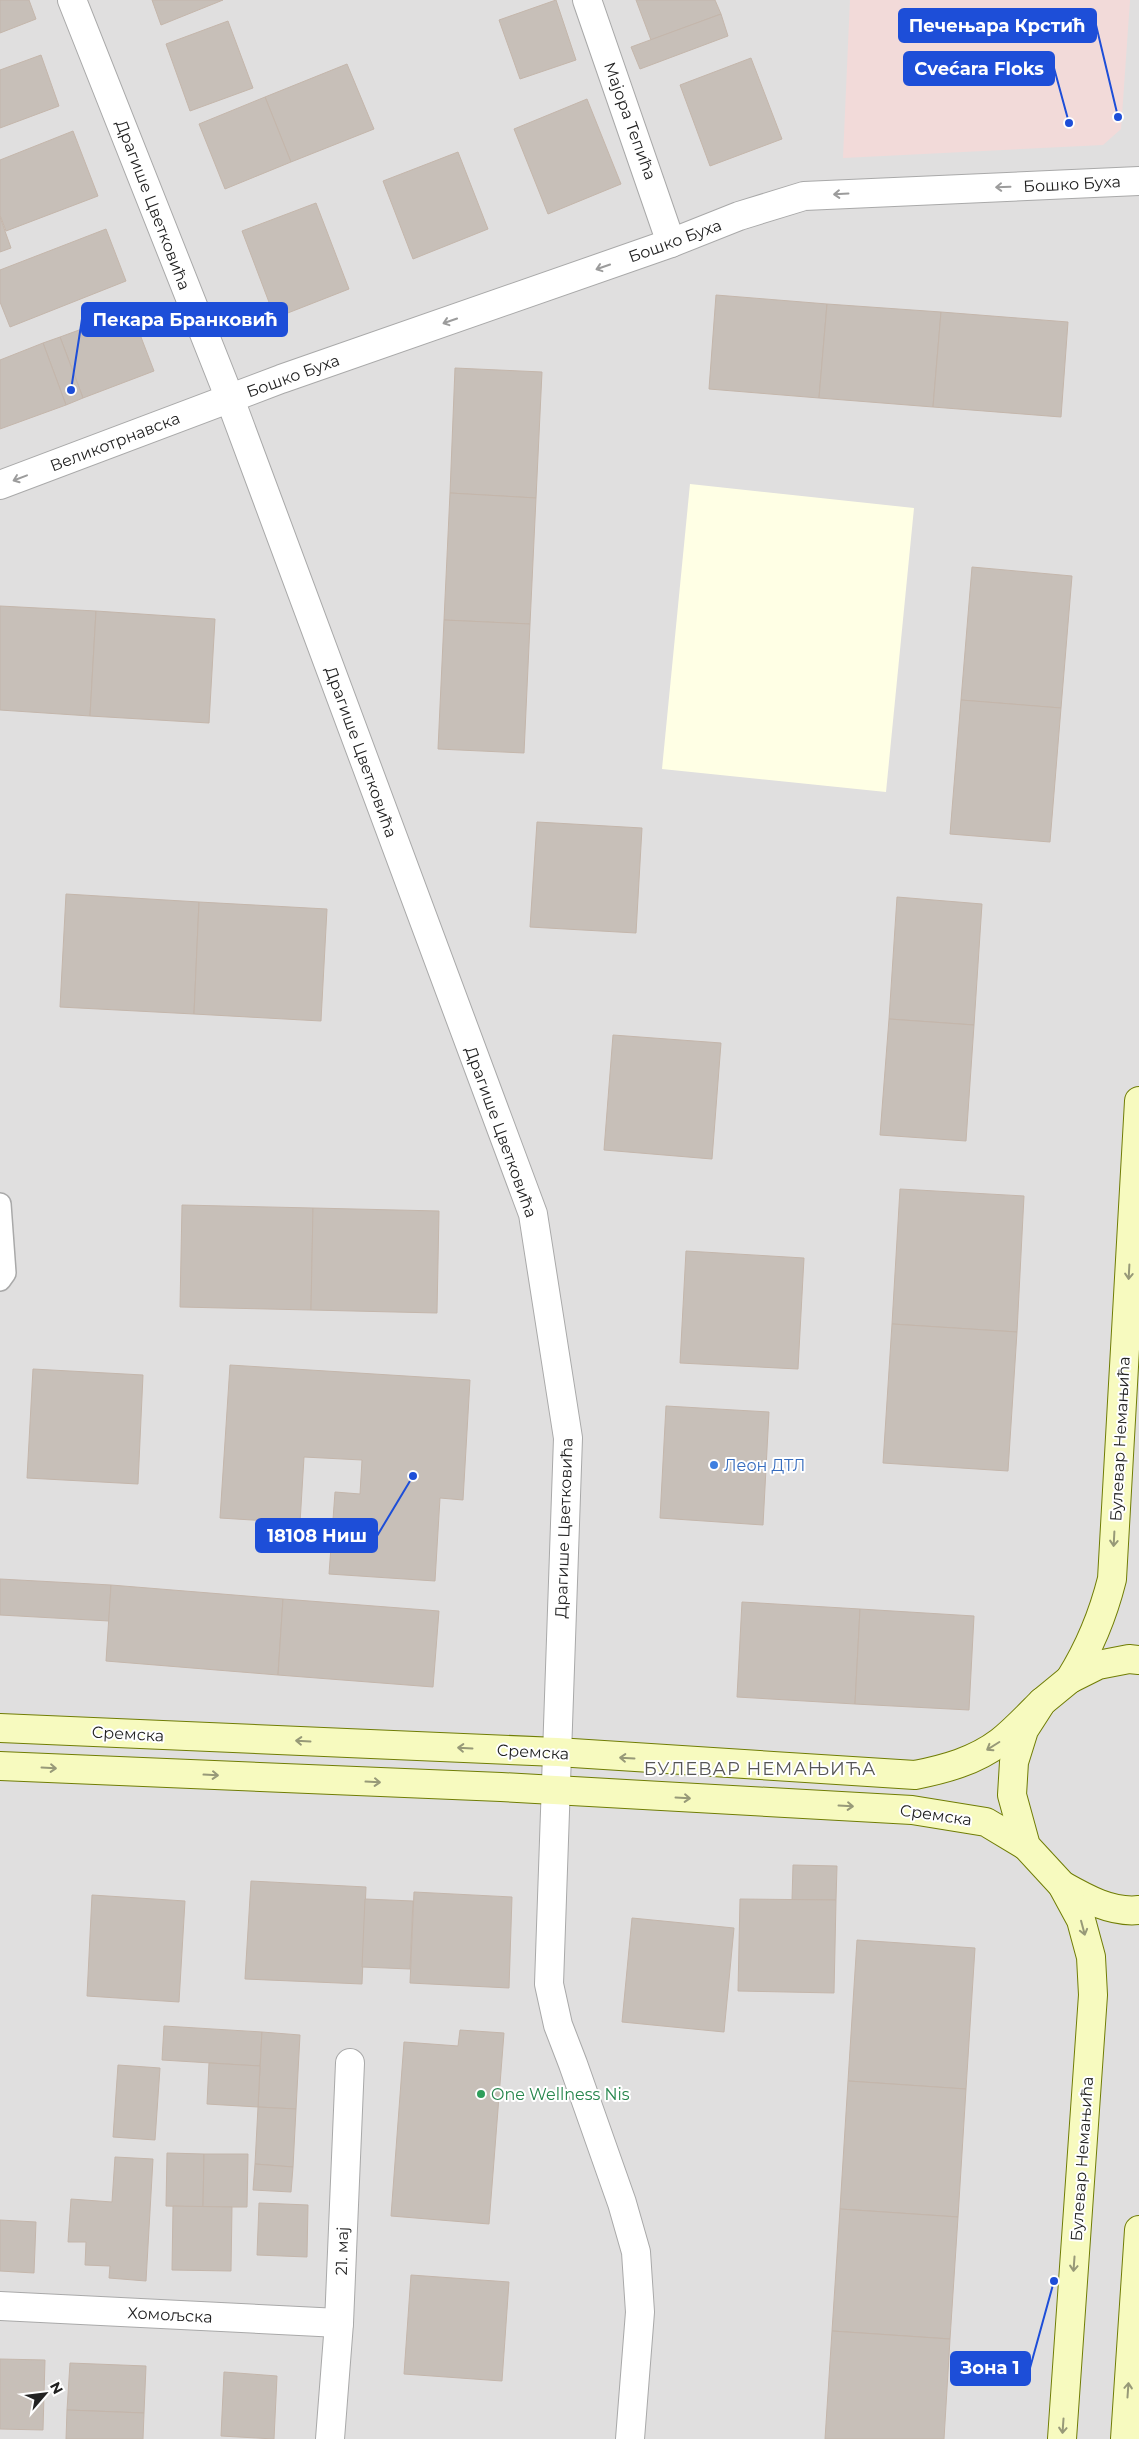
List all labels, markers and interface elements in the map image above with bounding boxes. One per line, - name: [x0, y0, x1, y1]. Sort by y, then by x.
- callout: Печењара Крстић: [899, 9, 1096, 42]
- text: Печењара Крстић: [909, 15, 1085, 37]
- callout: Cvećara Floks: [904, 52, 1054, 85]
- text: Cvećara Floks: [914, 58, 1044, 80]
- street label: Мајора Тепића: [600, 59, 660, 183]
- street label: Драгише Цветковића: [112, 117, 194, 293]
- street label: Бошко Буха: [1023, 172, 1121, 196]
- one-way arrow: [995, 182, 1012, 192]
- one-way arrow: [833, 189, 849, 198]
- street label: Бошко Буха: [626, 215, 724, 267]
- one-way arrow: [596, 263, 611, 272]
- callout: Пекара Бранковић: [82, 303, 287, 336]
- text: Пекара Бранковић: [92, 309, 278, 331]
- one-way arrow: [442, 317, 458, 326]
- street label: Бошко Буха: [244, 350, 342, 402]
- street label: Великотрнавска: [47, 408, 183, 476]
- one-way arrow: [13, 473, 28, 483]
- street label: Драгише Цветковића: [321, 664, 401, 840]
- street label: Драгише Цветковића: [461, 1044, 541, 1220]
- one-way arrow: [1125, 1263, 1134, 1279]
- street label: Булевар Немањића: [1106, 1356, 1134, 1522]
- street label: Драгише Цветковића: [551, 1437, 577, 1619]
- place label: Леон ДТЛ: [724, 1456, 805, 1475]
- marker: Леон ДТЛ: [708, 1459, 720, 1471]
- callout: 18108 Ниш: [256, 1519, 377, 1552]
- text: 18108 Ниш: [267, 1525, 367, 1547]
- one-way arrow: [1110, 1531, 1119, 1547]
- street label: Сремска: [91, 1723, 165, 1745]
- one-way arrow: [295, 1737, 311, 1746]
- street label: Сремска: [496, 1741, 570, 1763]
- one-way arrow: [986, 1741, 1000, 1751]
- one-way arrow: [457, 1744, 473, 1753]
- one-way arrow: [619, 1754, 635, 1763]
- district label: БУЛЕВАР НЕМАЊИЋА: [644, 1758, 876, 1780]
- one-way arrow: [40, 1763, 56, 1773]
- one-way arrow: [203, 1771, 219, 1780]
- one-way arrow: [365, 1778, 381, 1787]
- one-way arrow: [675, 1793, 691, 1802]
- street label: Сремска: [899, 1801, 973, 1829]
- one-way arrow: [837, 1802, 853, 1811]
- one-way arrow: [1079, 1920, 1088, 1936]
- street label: Булевар Немањића: [1067, 2076, 1097, 2242]
- place label: One Wellness Nis: [491, 2085, 630, 2104]
- marker: One Wellness Nis: [475, 2088, 487, 2100]
- street label: 21. мај: [332, 2226, 352, 2276]
- one-way arrow: [1070, 2256, 1079, 2272]
- street label: Хомољска: [127, 2303, 213, 2327]
- callout: Зона 1: [951, 2352, 1030, 2385]
- text: Зона 1: [959, 2357, 1020, 2379]
- north arrow: [20, 2369, 70, 2419]
- text: N: [46, 2379, 67, 2397]
- one-way arrow: [1124, 2383, 1133, 2399]
- one-way arrow: [1058, 2418, 1068, 2434]

